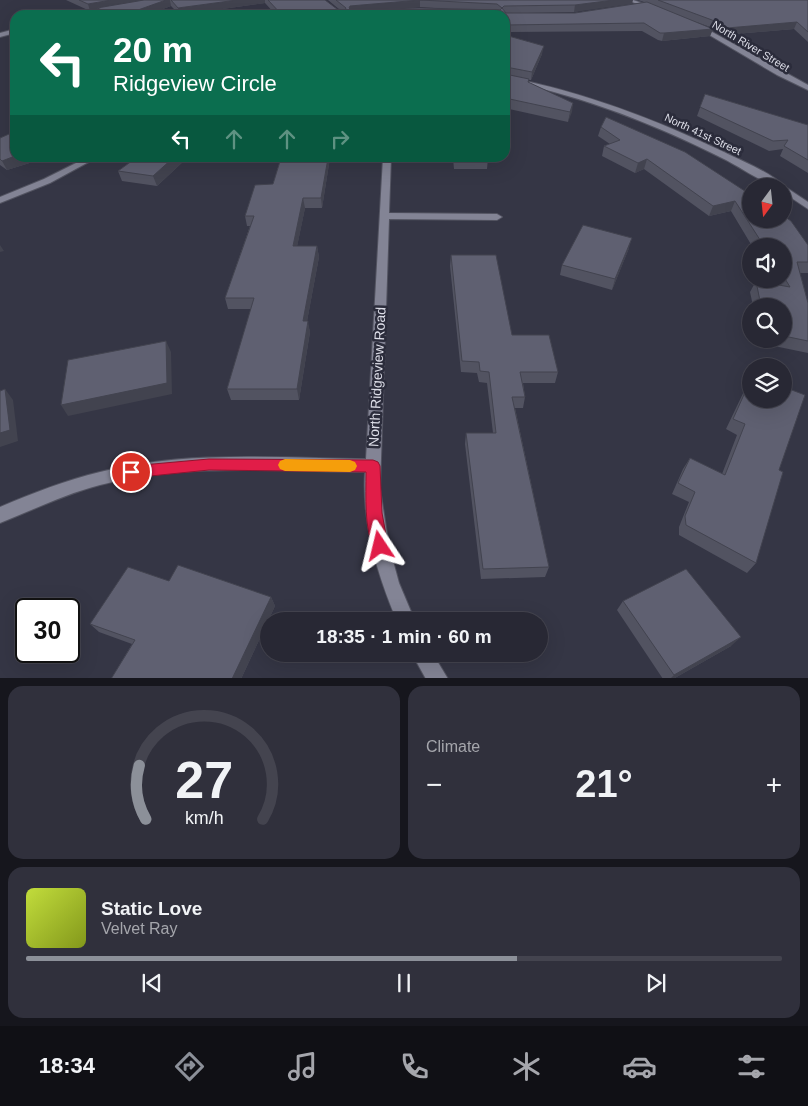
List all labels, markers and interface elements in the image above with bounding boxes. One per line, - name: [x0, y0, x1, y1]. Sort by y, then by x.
- street label: North River Street: [710, 18, 792, 74]
- icon: left: [30, 30, 95, 95]
- text: 20 m: [113, 30, 193, 69]
- text: Ridgeview Circle: [113, 71, 277, 96]
- street label: North 41st Street: [663, 111, 743, 157]
- icon: left: [167, 125, 195, 153]
- icon: ahead: [220, 125, 248, 153]
- icon: ahead: [273, 125, 301, 153]
- icon: right: [326, 125, 354, 153]
- north arrow: [742, 178, 792, 228]
- map controls: [742, 178, 792, 408]
- button: sound: [742, 238, 792, 288]
- button: search: [742, 298, 792, 348]
- street label: North Ridgeview Road: [365, 307, 389, 447]
- button: layers: [742, 358, 792, 408]
- pin: [110, 451, 152, 493]
- icon: arrive: [117, 458, 145, 486]
- position arrow: [353, 519, 405, 571]
- speed limit sign: 30: [15, 598, 80, 663]
- text: 18:35 · 1 min · 60 m: [316, 626, 492, 647]
- text: Climate: [426, 738, 480, 755]
- text: 27: [175, 751, 233, 809]
- text: 21°: [575, 763, 633, 805]
- text: −: [426, 769, 442, 800]
- text: +: [766, 769, 782, 800]
- text: km/h: [185, 808, 223, 828]
- text: Static Love: [101, 898, 202, 919]
- text: Velvet Ray: [101, 920, 177, 937]
- icon: previous: [138, 969, 166, 997]
- icon: pause: [390, 969, 418, 997]
- icon: next: [642, 969, 670, 997]
- icon: directions: [172, 1049, 207, 1084]
- icon: music: [285, 1049, 320, 1084]
- icon: phone: [397, 1049, 432, 1084]
- icon: climate: [509, 1049, 544, 1084]
- icon: car: [622, 1049, 657, 1084]
- icon: filters: [734, 1049, 769, 1084]
- text: 18:34: [39, 1053, 95, 1078]

